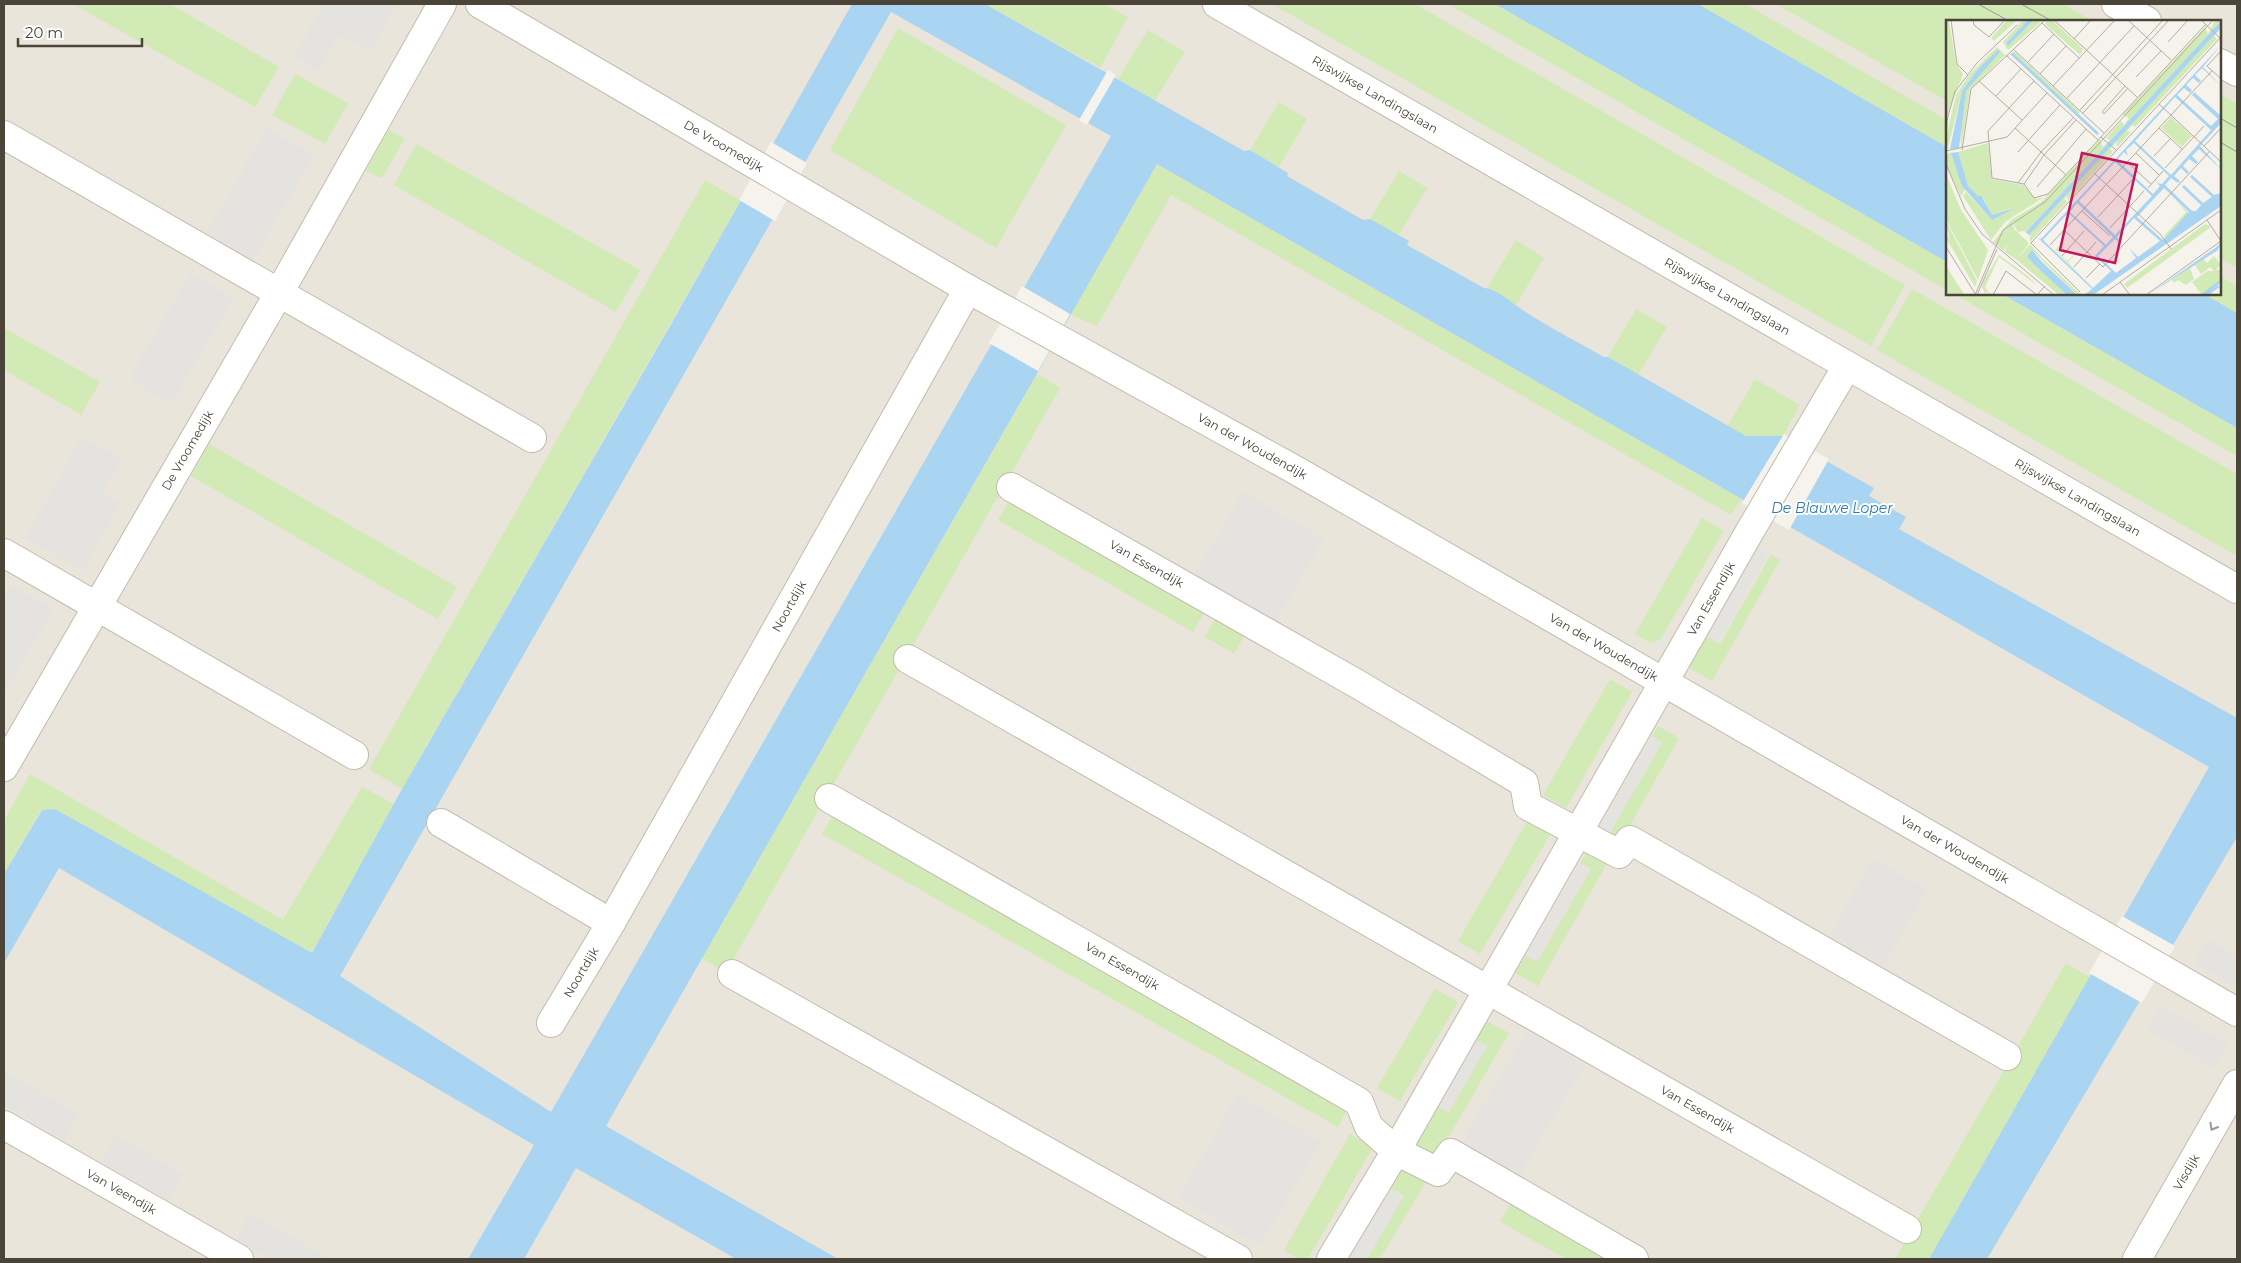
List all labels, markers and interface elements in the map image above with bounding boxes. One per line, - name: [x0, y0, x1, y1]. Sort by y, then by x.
- scale bar: [18, 15, 141, 47]
- inset map: [1946, 20, 2221, 295]
- text: 20 m: [25, 23, 63, 42]
- street label: Rijswijkse Landingslaan: [1309, 52, 1441, 136]
- street label: De Vroomedijk: [681, 117, 767, 175]
- street label: Rijswijkse Landingslaan: [1662, 254, 1793, 338]
- street label: De Vroomedijk: [158, 407, 217, 493]
- street label: Van der Woudendijk: [1195, 409, 1311, 483]
- street label: Rijswijkse Landingslaan: [2012, 455, 2143, 539]
- water label: De Blauwe Loper: [1771, 499, 1893, 517]
- street label: Van Essendijk: [1107, 537, 1187, 591]
- street label: Van Essendijk: [1684, 558, 1738, 638]
- street label: Noortdijk: [769, 577, 810, 634]
- street label: Van der Woudendijk: [1547, 610, 1662, 685]
- street label: Van der Woudendijk: [1898, 812, 2013, 887]
- street label: Van Essendijk: [1083, 939, 1163, 993]
- street label: Noortdijk: [560, 943, 602, 1000]
- street label: Van Essendijk: [1658, 1082, 1738, 1137]
- one-way arrow: [2209, 1121, 2219, 1130]
- street label: Visdijk: [2170, 1151, 2203, 1193]
- street label: Van Veendijk: [84, 1166, 160, 1218]

